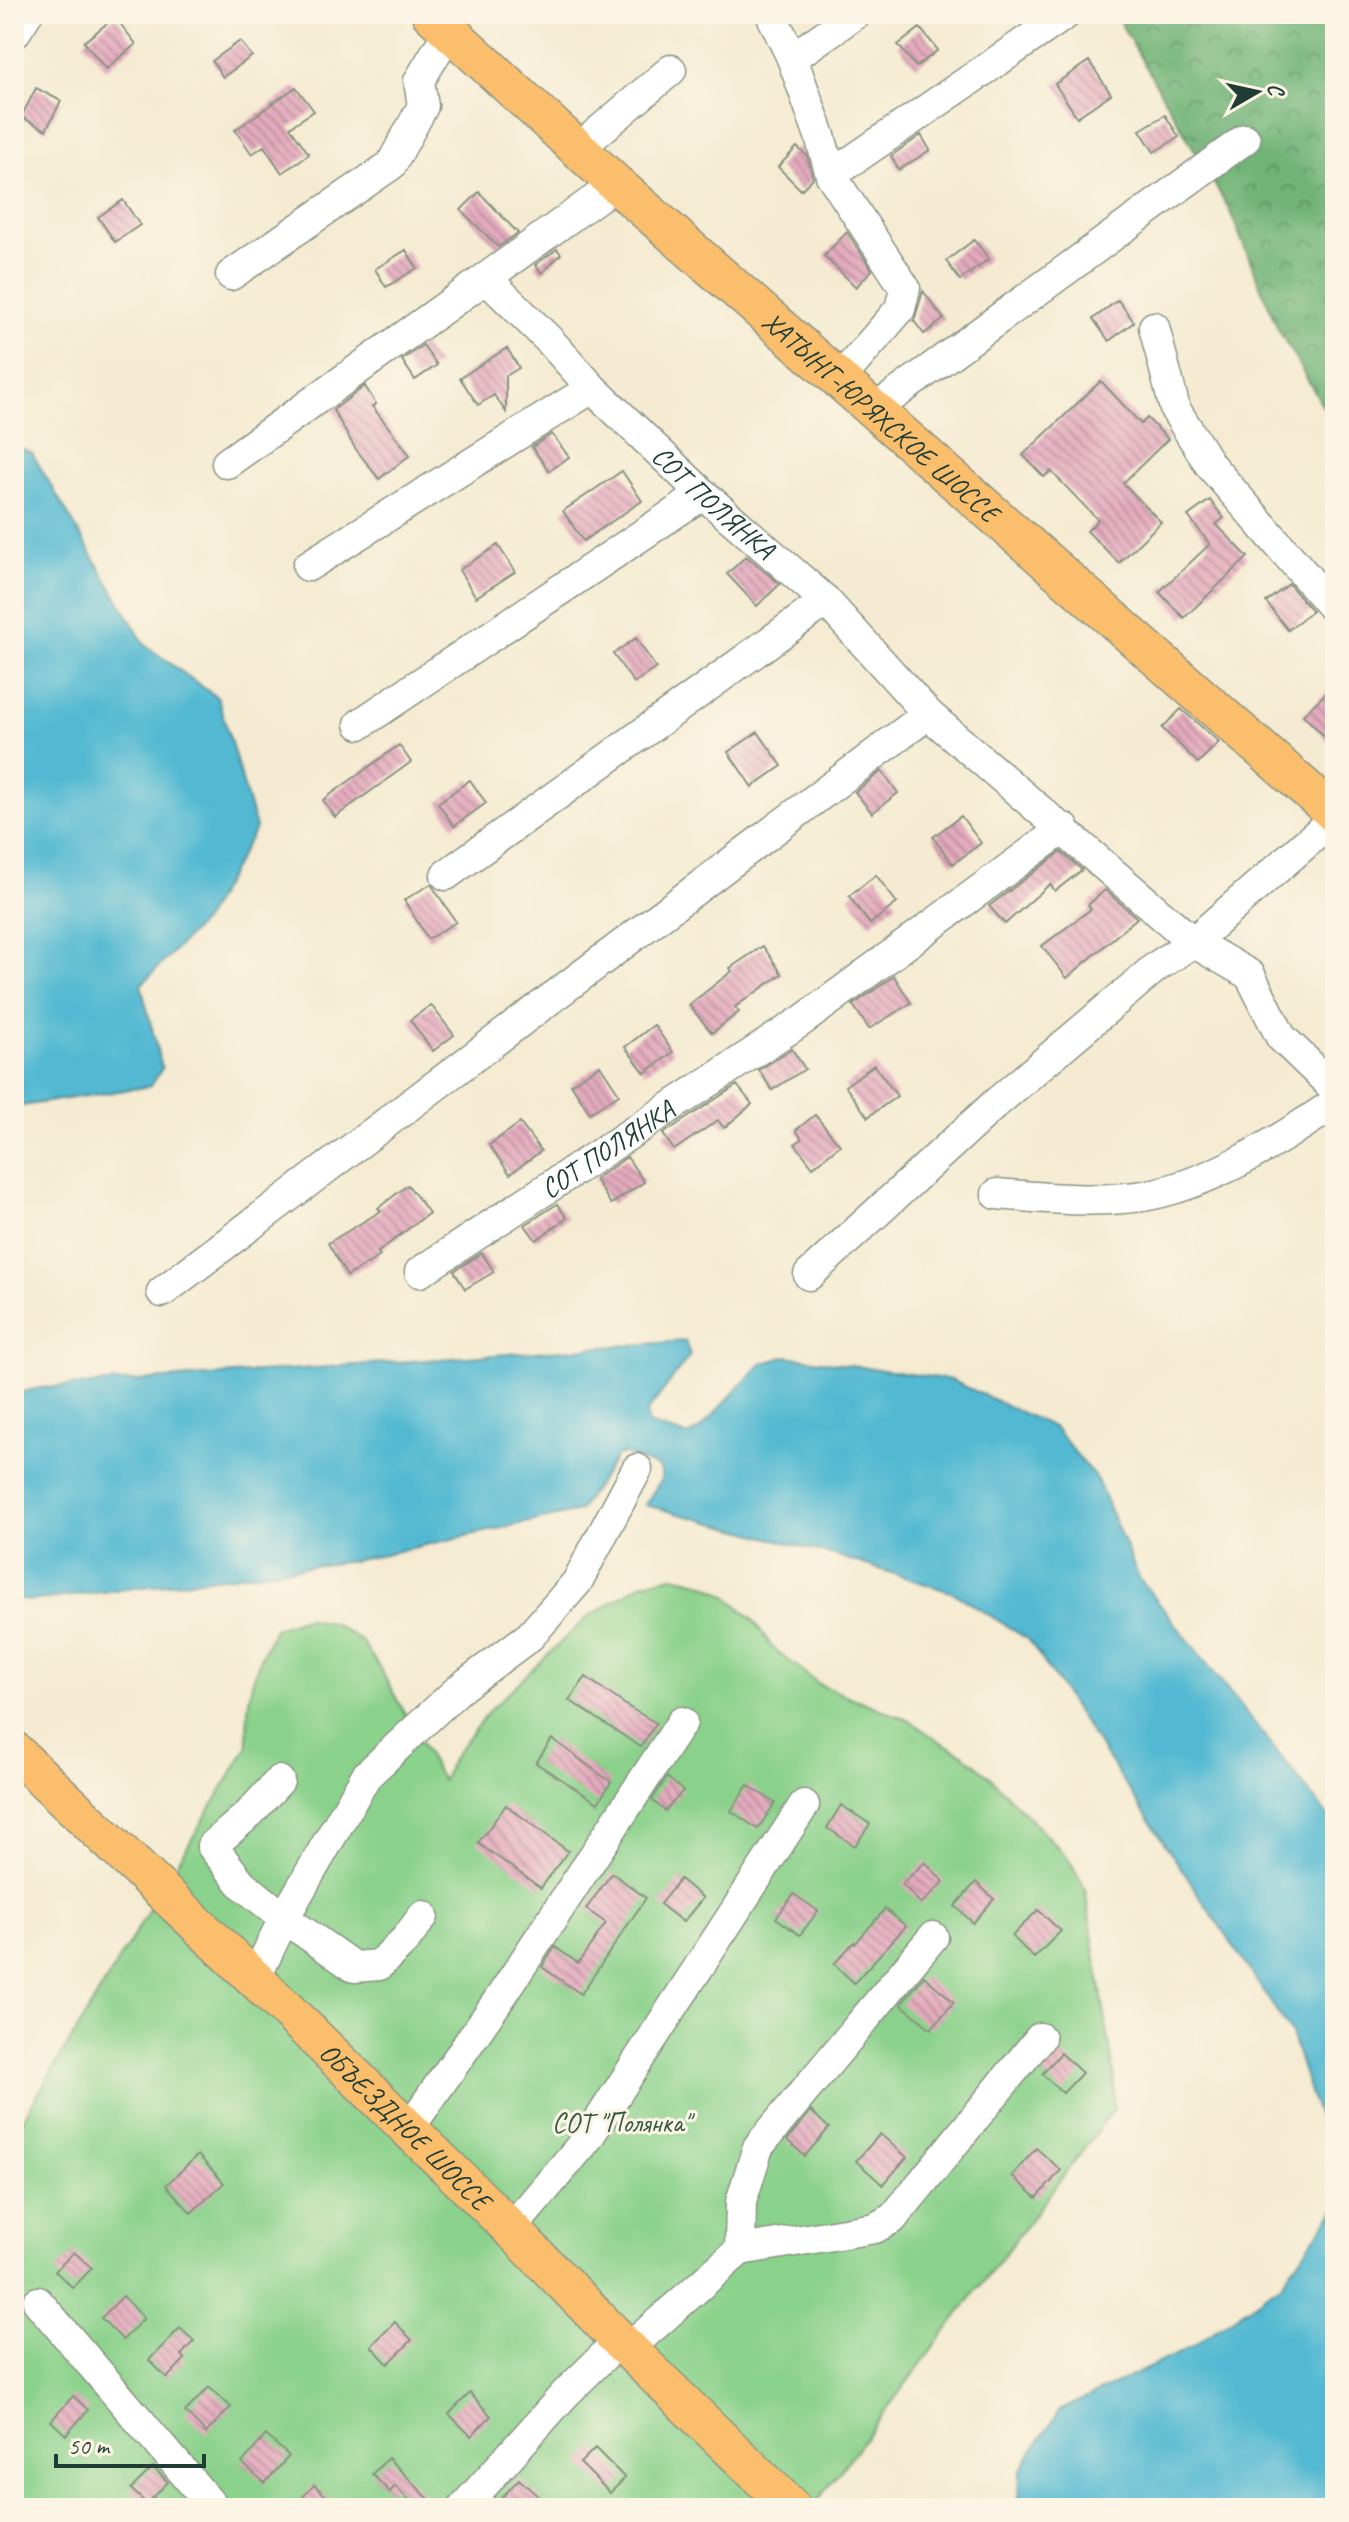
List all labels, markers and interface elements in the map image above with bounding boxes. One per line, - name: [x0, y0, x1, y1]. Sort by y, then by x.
- north arrow: [1217, 52, 1297, 132]
- text: С: [1261, 81, 1291, 100]
- street label: ХАТЫНГ-ЮРЯХСКОЕ ШОССЕ: [755, 304, 1009, 532]
- street label: СОТ ПОЛЯНКА: [645, 438, 783, 568]
- street label: СОТ ПОЛЯНКА: [534, 1092, 683, 1206]
- street label: ОБЪЕЗДНОЕ ШОССЕ: [312, 2035, 501, 2220]
- park label: СОТ "Полянка": [552, 2105, 695, 2140]
- scale bar: [56, 2418, 204, 2468]
- text: 50 m: [68, 2431, 111, 2461]

